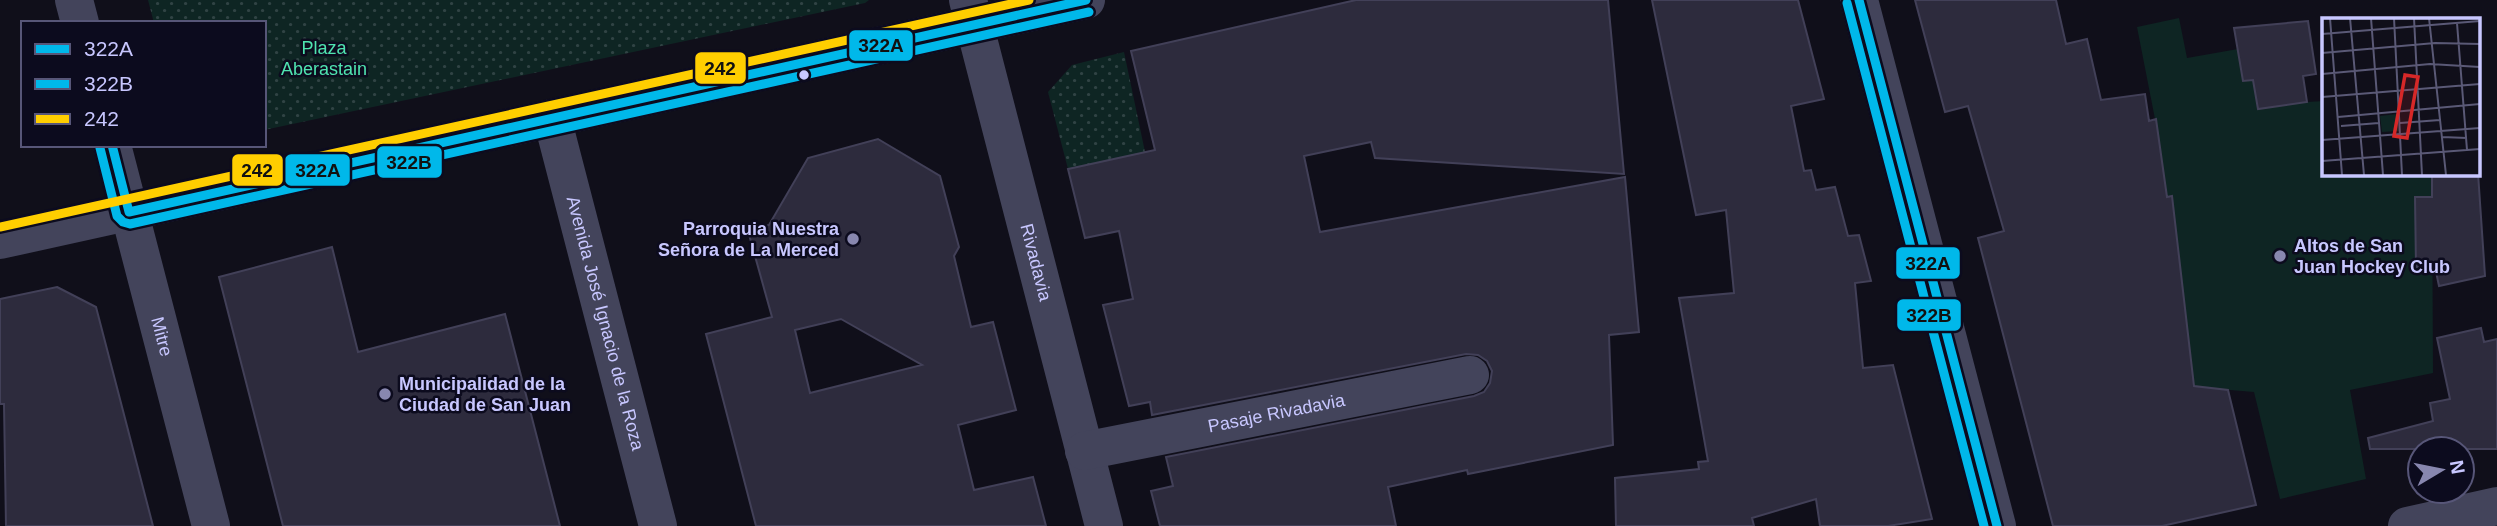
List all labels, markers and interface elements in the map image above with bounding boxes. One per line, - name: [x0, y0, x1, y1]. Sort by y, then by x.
- inset map: [2322, 18, 2480, 175]
- legend: [21, 21, 266, 147]
- line badge: 322A: [848, 29, 914, 62]
- text: 322A: [858, 35, 904, 56]
- text: 322A: [84, 37, 133, 60]
- park label: Plaza Aberastain: [281, 38, 367, 79]
- line badge: 242: [694, 51, 747, 85]
- text: 242: [704, 58, 736, 79]
- unlabelled marker: [797, 68, 811, 82]
- text: 322B: [84, 72, 133, 95]
- text: 242: [84, 107, 119, 130]
- line badge: 322B: [376, 145, 443, 179]
- text: 322B: [386, 152, 432, 173]
- line badge: 242: [231, 153, 284, 187]
- line badge: 322A: [284, 153, 351, 187]
- text: 242: [241, 160, 273, 181]
- text: 322A: [295, 160, 341, 181]
- street label: Avenida José Ignacio de la Roza: [563, 194, 648, 453]
- place label: Parroquia Nuestra Señora de La Merced: [658, 219, 840, 260]
- street label: Rivadavia: [1016, 222, 1056, 304]
- marker: Parroquia Nuestra Señora de La Merced: [845, 231, 861, 247]
- place label: Altos de San Juan Hockey Club: [2294, 236, 2450, 277]
- line badge: 322A: [1895, 246, 1961, 280]
- marker: Altos de San Juan Hockey Club: [2272, 248, 2288, 264]
- text: 322A: [1905, 253, 1951, 274]
- line badge: 322B: [1896, 298, 1962, 332]
- text: 322B: [1906, 305, 1952, 326]
- street label: Mitre: [147, 315, 177, 359]
- place label: Municipalidad de la Ciudad de San Juan: [399, 374, 571, 415]
- marker: Municipalidad de la Ciudad de San Juan: [377, 386, 393, 402]
- street label: Pasaje Rivadavia: [1206, 390, 1347, 436]
- north arrow: [2406, 435, 2476, 505]
- text: N: [2446, 459, 2469, 476]

